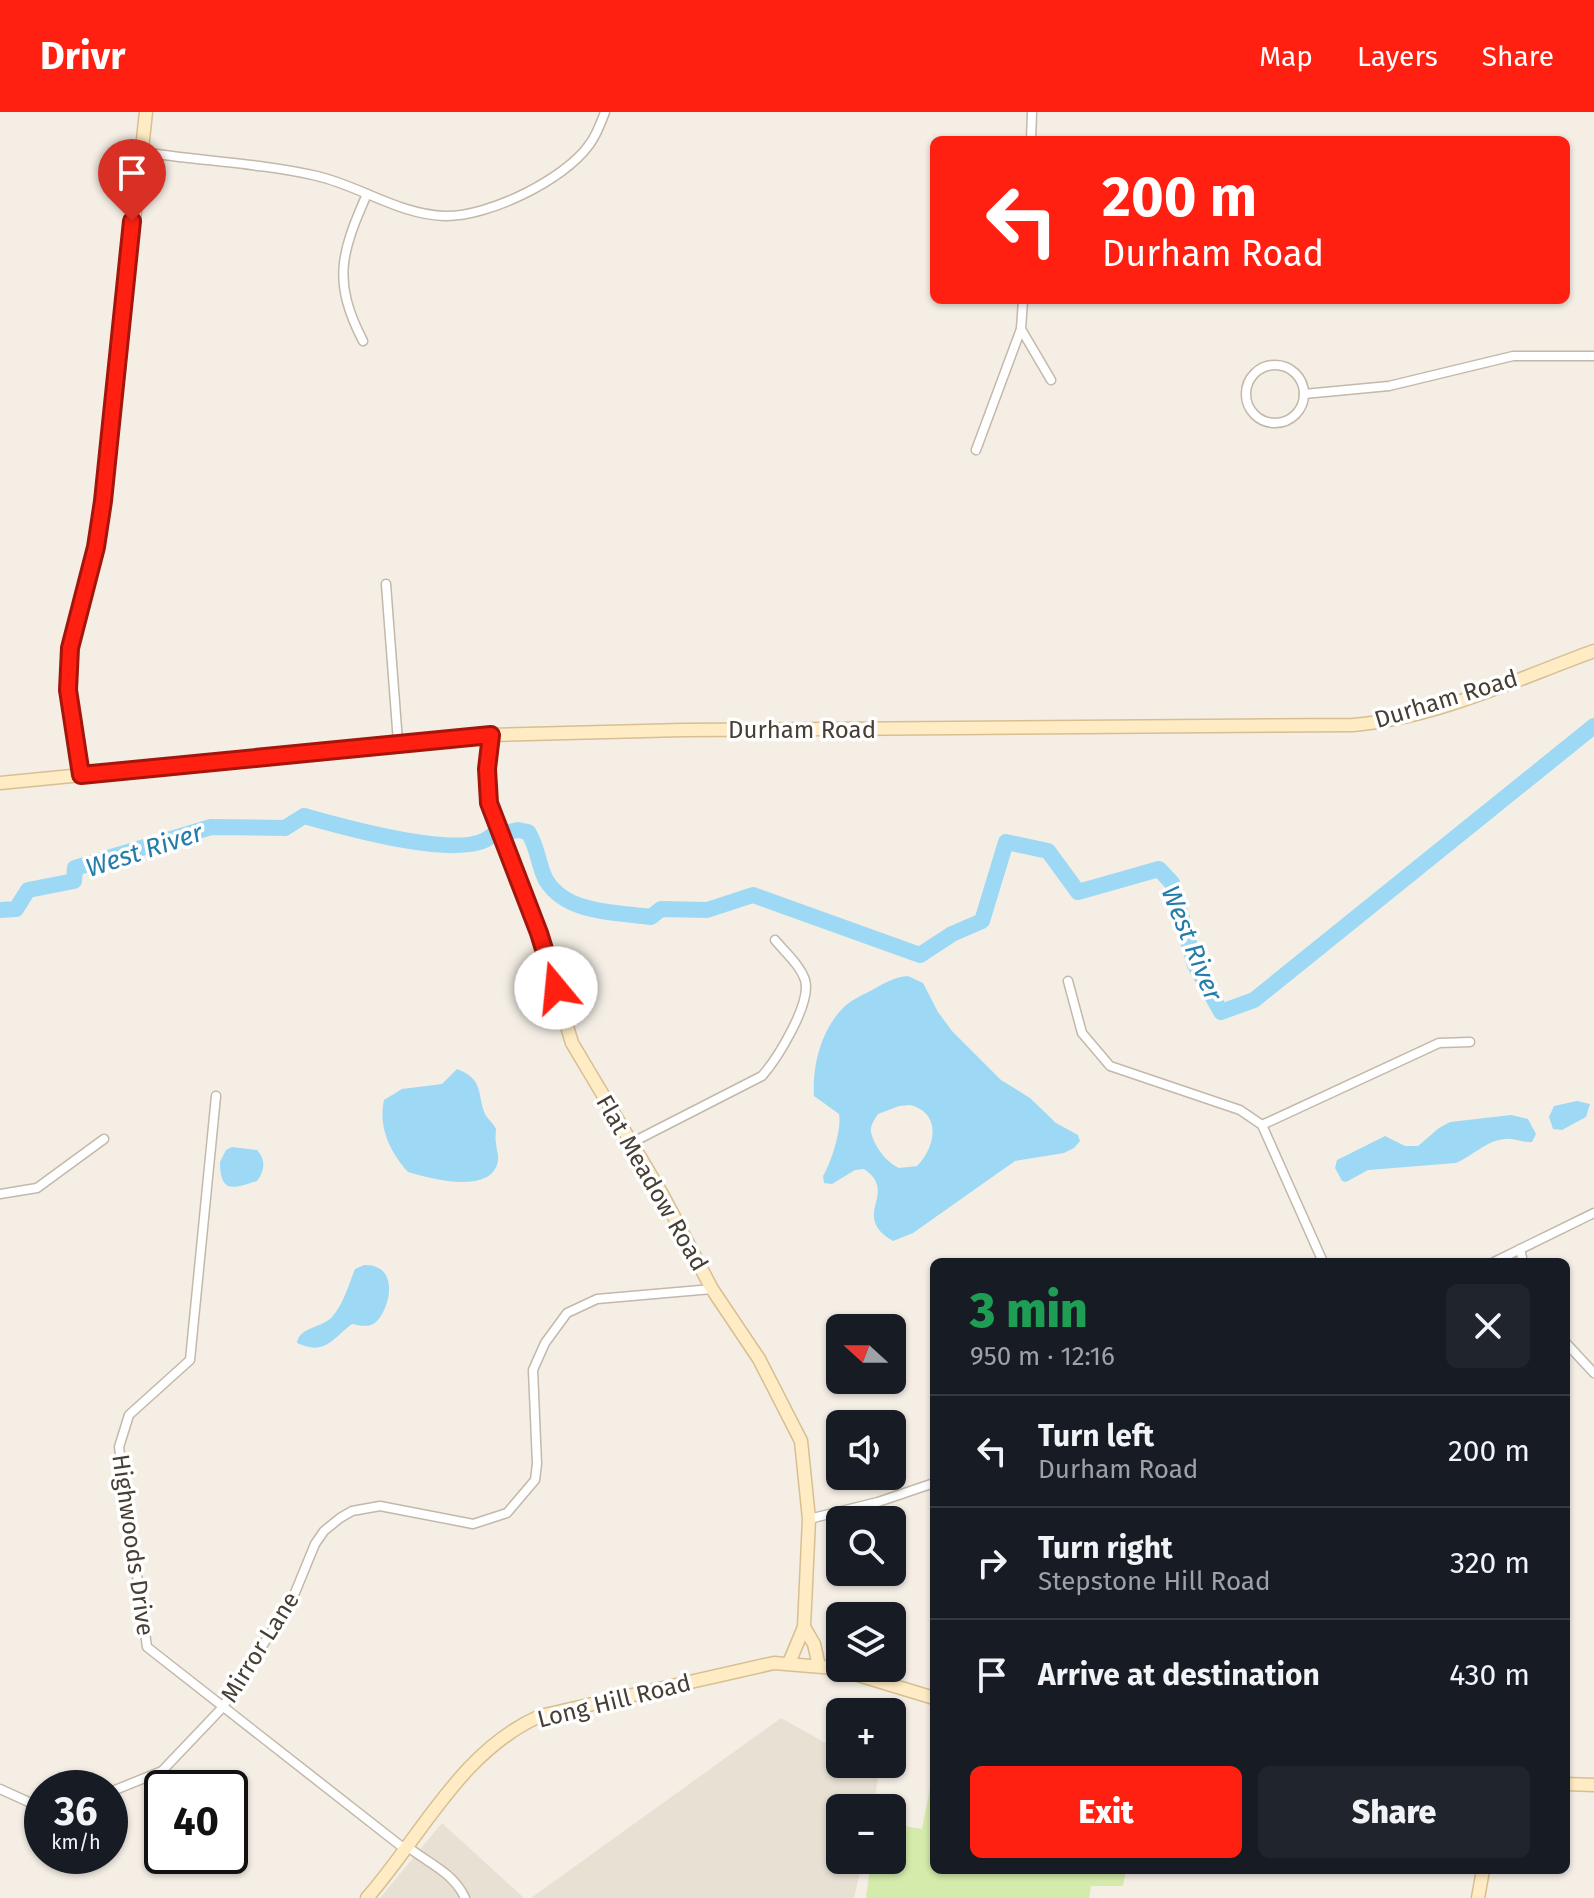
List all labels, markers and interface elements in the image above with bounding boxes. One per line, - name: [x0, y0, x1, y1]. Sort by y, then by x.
- text: Drivr: [40, 33, 125, 79]
- text: Map: [1259, 40, 1313, 73]
- text: Layers: [1357, 40, 1438, 73]
- text: Share: [1482, 40, 1554, 73]
- pin: [98, 139, 166, 221]
- icon: arrive: [110, 151, 154, 195]
- text: 200 m: [1102, 164, 1257, 231]
- icon: left: [970, 168, 1074, 272]
- text: Durham Road: [1102, 232, 1324, 276]
- street label: Durham Road: [1371, 664, 1521, 734]
- street label: Durham Road: [728, 716, 876, 744]
- water label: West River: [82, 817, 208, 884]
- water label: West River: [1154, 881, 1229, 1006]
- position arrow: [514, 946, 598, 1030]
- street label: Flat Meadow Road: [590, 1090, 714, 1276]
- text: 3 min: [970, 1282, 1088, 1340]
- button: close: [1446, 1284, 1530, 1368]
- north arrow: [826, 1314, 906, 1394]
- map controls: [826, 1314, 906, 1874]
- text: 950 m · 12:16: [970, 1341, 1115, 1372]
- button: sound: [826, 1410, 906, 1490]
- text: Turn left: [1038, 1418, 1154, 1454]
- icon: left: [970, 1429, 1014, 1473]
- text: 200 m: [1448, 1433, 1530, 1469]
- street label: Highwoods Drive: [106, 1452, 160, 1638]
- text: Durham Road: [1038, 1454, 1198, 1485]
- button: search: [826, 1506, 906, 1586]
- text: Turn right: [1038, 1530, 1173, 1566]
- icon: right: [970, 1541, 1014, 1585]
- text: 320 m: [1450, 1545, 1530, 1581]
- text: Stepstone Hill Road: [1038, 1566, 1271, 1597]
- street label: Mirror Lane: [215, 1587, 305, 1707]
- button: layers: [826, 1602, 906, 1682]
- icon: arrive: [970, 1653, 1014, 1697]
- text: Arrive at destination: [1038, 1657, 1320, 1693]
- text: 430 m: [1449, 1657, 1530, 1693]
- street label: Long Hill Road: [534, 1668, 694, 1734]
- button: +: [826, 1698, 906, 1778]
- button: Exit: [970, 1766, 1242, 1858]
- button: Share: [1258, 1766, 1530, 1858]
- speed limit sign: 40: [144, 1770, 248, 1874]
- text: 36: [54, 1788, 98, 1836]
- button: −: [826, 1794, 906, 1874]
- text: km/h: [51, 1830, 101, 1854]

